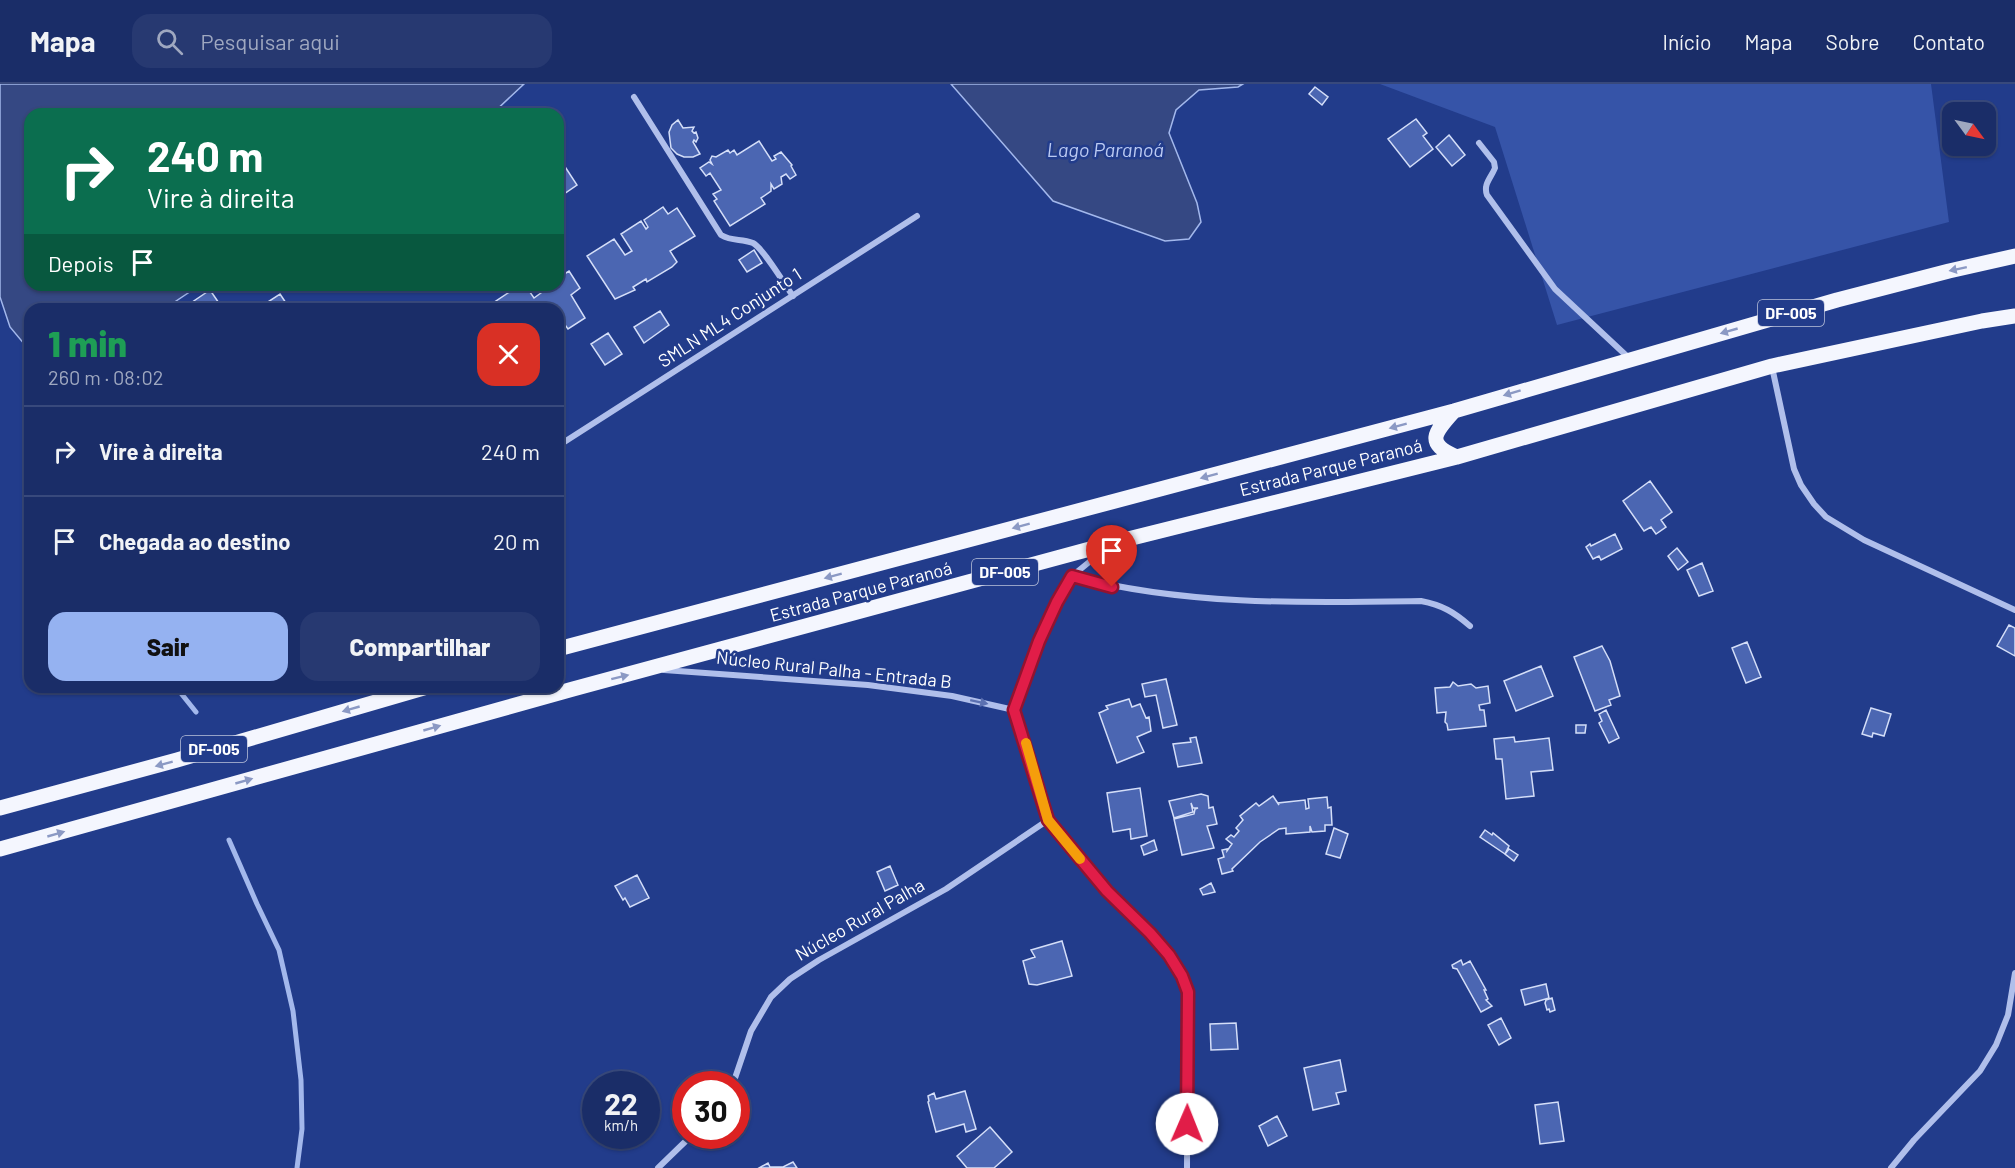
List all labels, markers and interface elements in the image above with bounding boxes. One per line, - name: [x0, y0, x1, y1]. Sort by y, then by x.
- search box: [132, 14, 552, 68]
- text: Mapa: [30, 24, 96, 58]
- icon: search: [153, 25, 186, 58]
- text: Pesquisar aqui: [201, 28, 340, 54]
- text: Início: [1663, 29, 1711, 54]
- text: Mapa: [1744, 29, 1793, 54]
- text: Sobre: [1826, 29, 1879, 54]
- text: Contato: [1912, 29, 1985, 54]
- north arrow: [1942, 102, 1996, 156]
- map controls: [1942, 102, 1996, 156]
- text: 240 m: [147, 130, 263, 180]
- icon: right: [48, 132, 126, 210]
- water label: Lago Paranoá: [1047, 137, 1163, 161]
- text: Vire à direita: [147, 181, 295, 213]
- icon: arrive: [126, 246, 159, 279]
- text: Depois: [48, 250, 114, 276]
- street label: SMLN ML4 Conjunto 1: [654, 263, 805, 372]
- one-way arrow: [1949, 264, 1967, 274]
- road number: DF-005: [1758, 300, 1824, 326]
- text: 1 min: [48, 321, 127, 364]
- button: close: [477, 323, 540, 386]
- one-way arrow: [1720, 326, 1738, 336]
- text: 260 m · 08:02: [48, 365, 164, 389]
- one-way arrow: [1503, 389, 1521, 398]
- one-way arrow: [1389, 421, 1407, 431]
- street label: Estrada Parque Paranoá: [1237, 434, 1424, 500]
- icon: right: [48, 435, 81, 468]
- text: Vire à direita: [99, 438, 223, 464]
- text: 240 m: [481, 438, 540, 464]
- one-way arrow: [1200, 471, 1219, 481]
- one-way arrow: [1012, 522, 1030, 531]
- icon: arrive: [48, 525, 81, 558]
- pin: [1086, 525, 1137, 587]
- text: Chegada ao destino: [99, 528, 290, 554]
- text: 20 m: [493, 528, 540, 554]
- icon: arrive: [1095, 534, 1128, 567]
- street label: Estrada Parque Paranoá: [767, 556, 954, 626]
- road number: DF-005: [972, 559, 1038, 585]
- one-way arrow: [823, 572, 841, 581]
- button: Sair: [48, 612, 288, 681]
- button: Compartilhar: [300, 612, 540, 681]
- street label: Núcleo Rural Palha - Entrada B: [715, 646, 953, 692]
- one-way arrow: [611, 671, 629, 681]
- one-way arrow: [970, 698, 989, 707]
- one-way arrow: [342, 705, 360, 714]
- one-way arrow: [423, 723, 441, 732]
- road number: DF-005: [181, 736, 247, 762]
- one-way arrow: [154, 759, 173, 769]
- one-way arrow: [235, 776, 253, 785]
- one-way arrow: [47, 828, 65, 838]
- street label: Núcleo Rural Palha: [791, 873, 928, 965]
- speed limit sign: 30: [672, 1071, 750, 1149]
- text: 22: [604, 1085, 638, 1121]
- position arrow: [1155, 1092, 1219, 1156]
- text: km/h: [604, 1116, 638, 1134]

